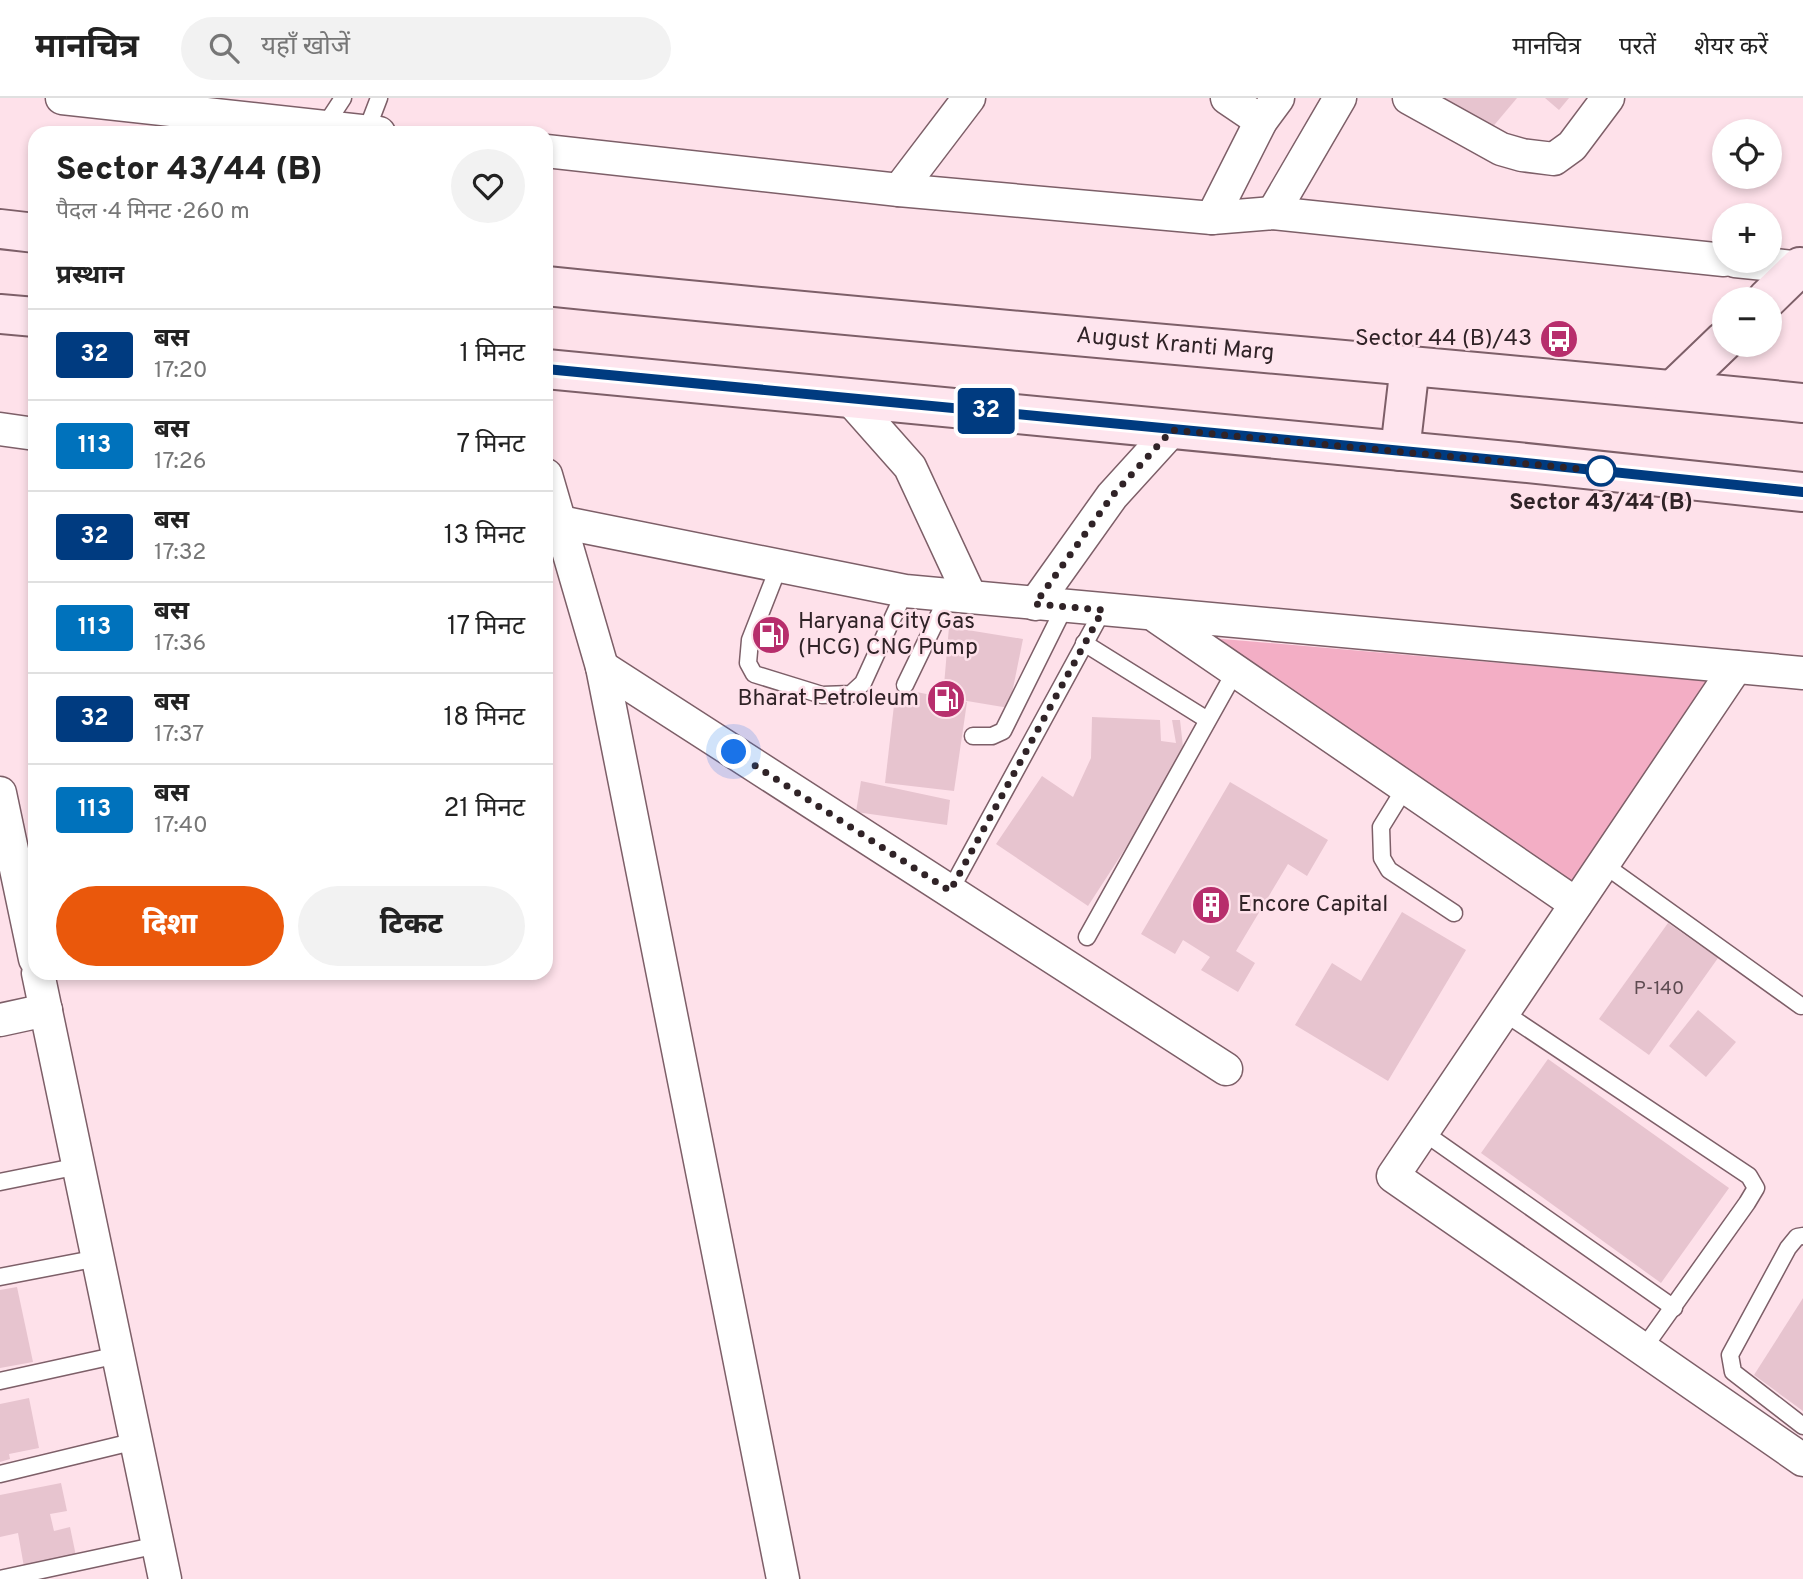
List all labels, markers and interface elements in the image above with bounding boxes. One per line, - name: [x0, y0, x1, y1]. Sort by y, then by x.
- search box: [181, 17, 671, 80]
- text: मानचित्र: [35, 28, 139, 70]
- icon: search: [205, 29, 243, 67]
- text: यहाँ खोजें: [261, 31, 350, 64]
- text: मानचित्र: [1512, 33, 1581, 63]
- text: परतें: [1619, 33, 1656, 63]
- text: शेयर करें: [1694, 33, 1768, 63]
- map controls: [1712, 119, 1782, 357]
- button: locate: [1712, 119, 1782, 189]
- button: heart: [451, 149, 525, 223]
- text: Sector 43/44 (B): [56, 150, 323, 192]
- text: पैदल · 4 मिनट · 260 m: [56, 198, 250, 227]
- button: +: [1712, 203, 1782, 273]
- text: प्रस्थान: [56, 260, 124, 293]
- button: −: [1712, 287, 1782, 357]
- bus stop icon: Sector 44 (B)/43: [1538, 318, 1580, 360]
- street label: August Kranti Marg: [1075, 322, 1275, 368]
- text: बस: [154, 323, 189, 356]
- place label: Sector 44 (B)/43: [1355, 325, 1532, 354]
- text: 1 मिनट: [459, 338, 525, 371]
- text: 32: [80, 340, 109, 370]
- text: 17:20: [154, 357, 208, 386]
- line badge: 32: [954, 388, 1018, 434]
- text: 32: [972, 396, 1000, 426]
- text: बस: [154, 414, 189, 447]
- text: 7 मिनट: [457, 429, 525, 462]
- text: 113: [78, 431, 111, 461]
- text: 17:26: [154, 448, 207, 477]
- marker: Sector 43/44 (B): [1586, 456, 1616, 486]
- place label: Sector 43/44 (B): [1509, 489, 1693, 518]
- text: बस: [154, 505, 189, 538]
- text: 13 मिनट: [444, 520, 525, 553]
- text: 32: [80, 522, 109, 552]
- text: 17:32: [154, 539, 206, 568]
- text: बस: [154, 596, 189, 629]
- place label: Haryana City Gas (HCG) CNG Pump: [798, 608, 978, 663]
- text: 17 मिनट: [447, 611, 525, 644]
- text: 113: [78, 613, 111, 643]
- fuel station icon: Haryana City Gas (HCG) CNG Pump: [750, 614, 792, 656]
- text: 17:36: [154, 630, 206, 659]
- fuel station icon: Bharat Petroleum: [925, 678, 967, 720]
- place label: Bharat Petroleum: [737, 685, 919, 714]
- text: बस: [154, 687, 189, 720]
- text: 18 मिनट: [443, 702, 525, 735]
- text: 32: [80, 704, 109, 734]
- text: 17:37: [154, 721, 204, 750]
- your location: [716, 734, 751, 769]
- text: बस: [154, 778, 189, 811]
- text: 21 मिनट: [443, 793, 525, 826]
- text: 113: [78, 795, 111, 825]
- text: 17:40: [154, 812, 208, 841]
- building icon: Encore Capital: [1190, 884, 1232, 926]
- button: दिशा: [56, 886, 284, 966]
- button: टिकट: [298, 886, 525, 966]
- place label: Encore Capital: [1238, 891, 1388, 920]
- house number: P-140: [1634, 977, 1684, 1001]

